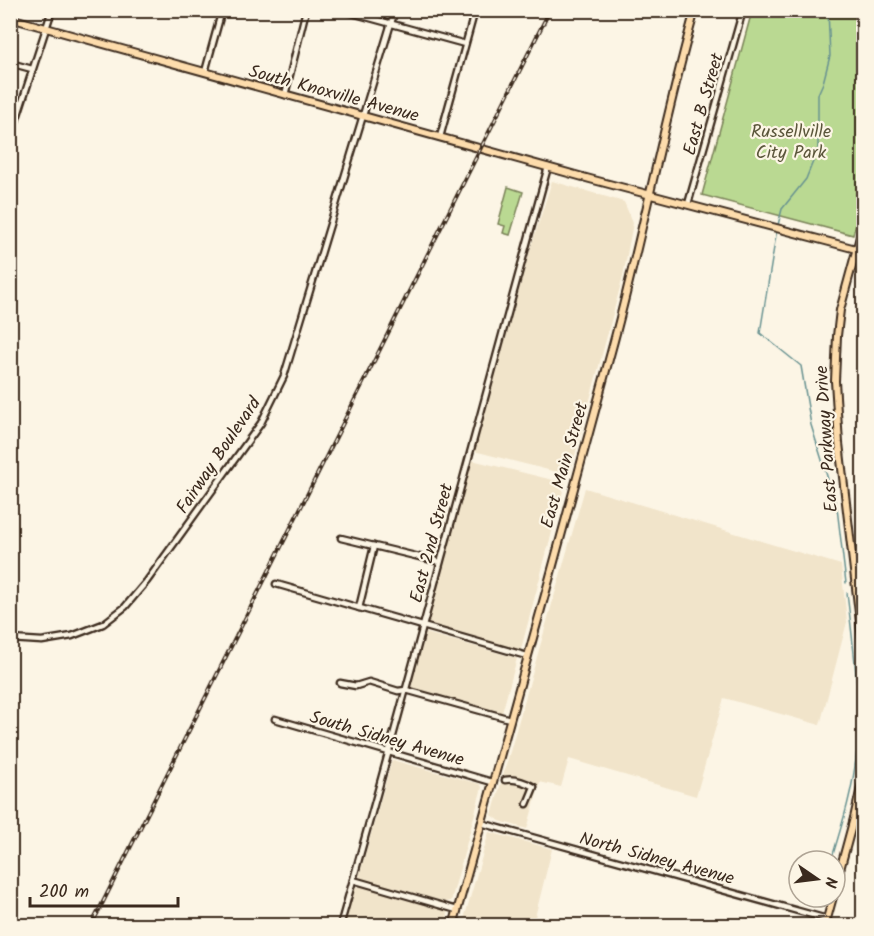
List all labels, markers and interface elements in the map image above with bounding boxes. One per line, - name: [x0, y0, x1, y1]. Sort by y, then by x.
- street label: East B Street: [676, 49, 733, 159]
- street label: South Knoxville Avenue: [245, 58, 422, 131]
- park label: Russellville City Park: [751, 118, 831, 168]
- street label: East Parkway Drive: [808, 364, 847, 513]
- street label: Fairway Boulevard: [169, 390, 270, 520]
- street label: East Main Street: [534, 398, 598, 532]
- street label: East 2nd Street: [403, 479, 463, 606]
- street label: South Sidney Avenue: [306, 704, 467, 775]
- street label: North Sidney Avenue: [576, 825, 737, 894]
- north arrow: [787, 849, 847, 909]
- scale bar: [30, 870, 178, 908]
- text: N: [817, 874, 843, 890]
- text: 200 m: [39, 878, 89, 907]

